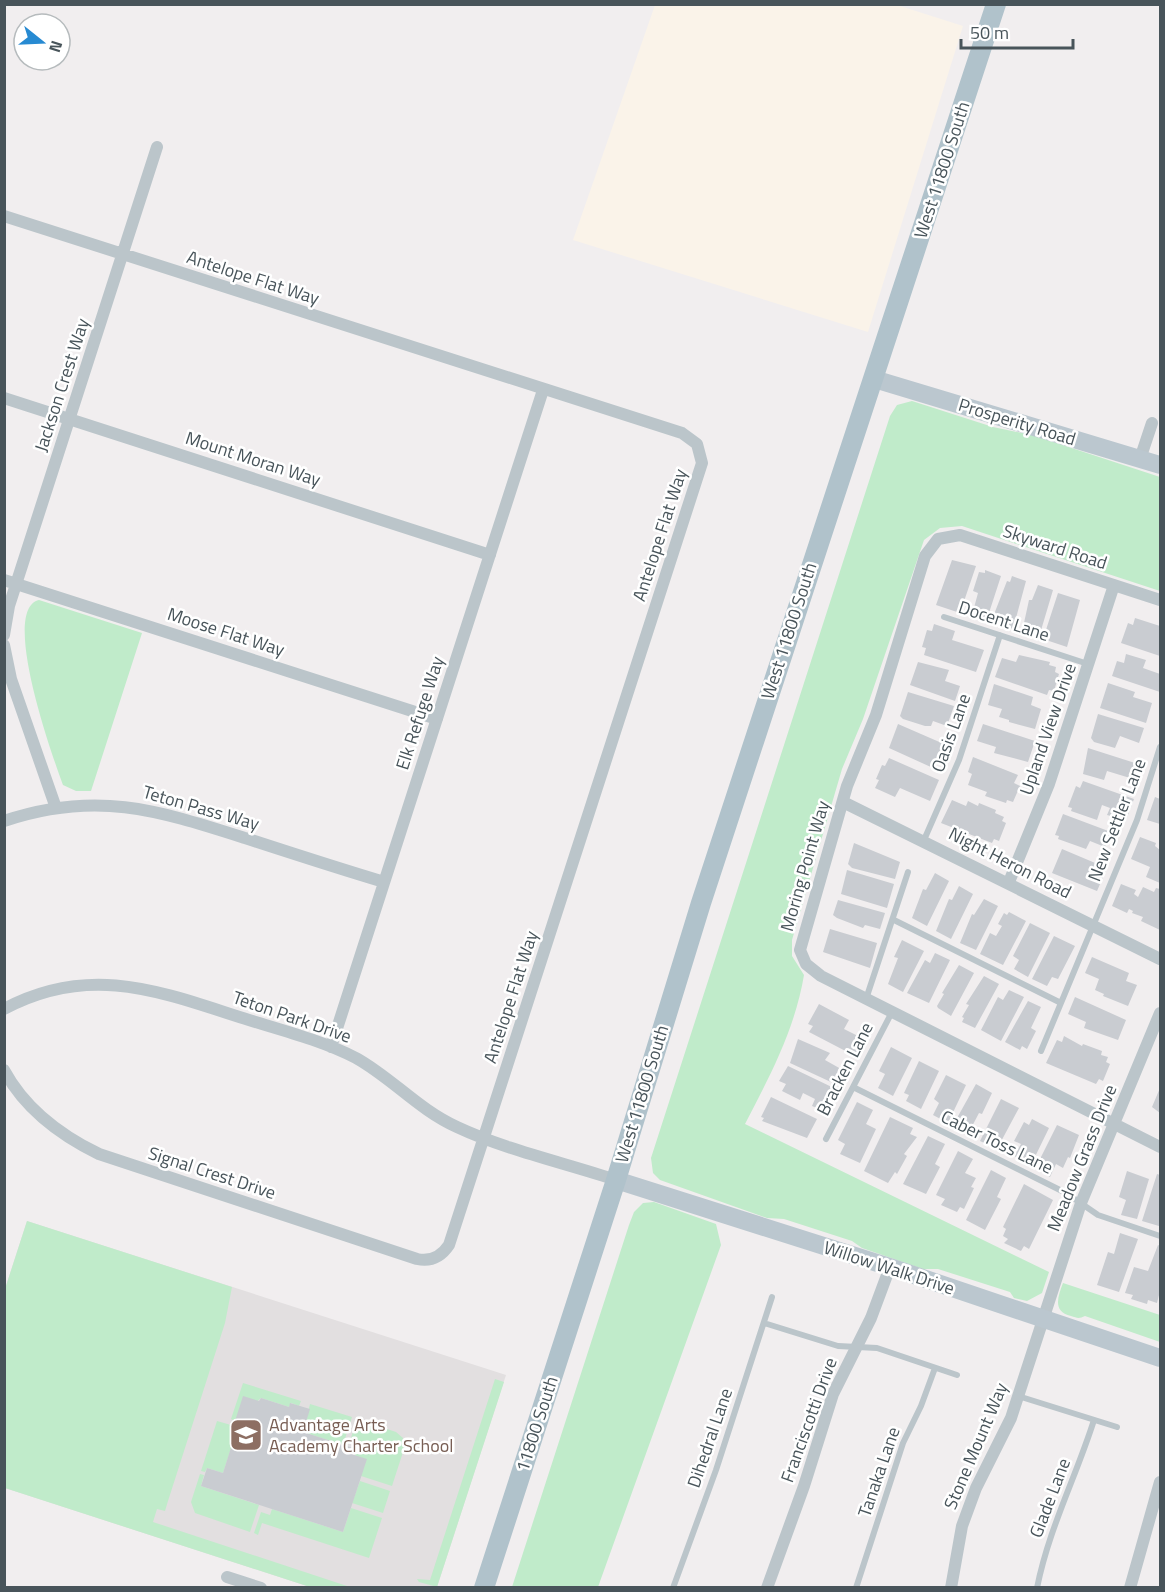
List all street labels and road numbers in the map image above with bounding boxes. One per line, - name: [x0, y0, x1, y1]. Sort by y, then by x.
- street label: West 11800 South: [907, 98, 976, 242]
- street label: Antelope Flat Way: [183, 243, 323, 312]
- street label: Jackson Crest Way: [27, 314, 96, 455]
- street label: Prosperity Road: [955, 391, 1079, 452]
- street label: Mount Moran Way: [182, 424, 325, 493]
- street label: Antelope Flat Way: [625, 465, 694, 605]
- street label: Skyward Road: [1000, 517, 1111, 576]
- street label: West 11800 South: [754, 559, 823, 703]
- street label: Docent Lane: [955, 593, 1053, 648]
- street label: Moose Flat Way: [164, 600, 288, 663]
- street label: Elk Refuge Way: [388, 652, 451, 773]
- street label: Upland View Drive: [1012, 659, 1083, 798]
- street label: Oasis Lane: [924, 690, 977, 776]
- street label: New Settler Lane: [1081, 754, 1152, 885]
- street label: Teton Pass Way: [140, 778, 263, 837]
- street label: Moring Point Way: [773, 797, 836, 934]
- street label: Night Heron Road: [944, 820, 1076, 905]
- street label: Antelope Flat Way: [476, 927, 545, 1067]
- street label: Teton Park Drive: [229, 984, 355, 1049]
- street label: Bracken Lane: [809, 1017, 880, 1120]
- street label: West 11800 South: [608, 1022, 675, 1166]
- street label: Meadow Grass Drive: [1040, 1080, 1123, 1235]
- street label: Caber Toss Lane: [936, 1103, 1058, 1180]
- street label: Signal Crest Drive: [145, 1139, 279, 1206]
- street label: Willow Walk Drive: [820, 1234, 958, 1301]
- street label: Franciscotti Drive: [773, 1354, 844, 1486]
- street label: 11800 South: [508, 1373, 565, 1475]
- street label: Stone Mount Way: [937, 1378, 1015, 1513]
- street label: Dihedral Lane: [680, 1384, 739, 1491]
- street label: Tanaka Lane: [851, 1423, 907, 1520]
- street label: Glade Lane: [1022, 1454, 1077, 1542]

